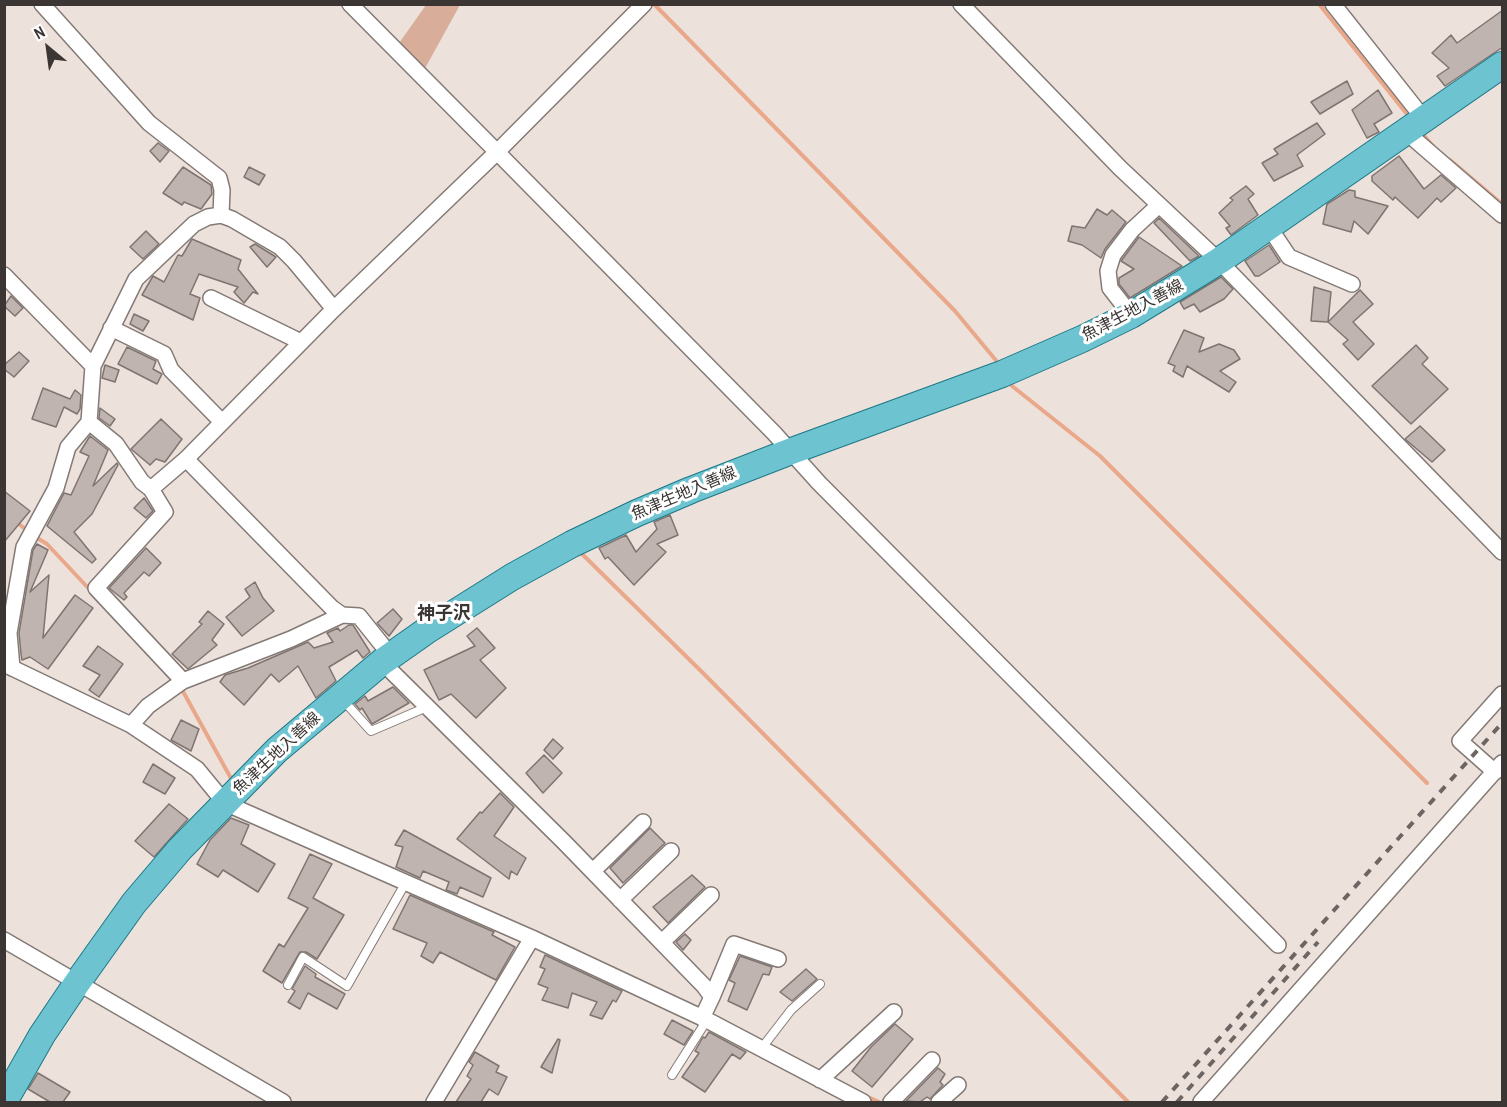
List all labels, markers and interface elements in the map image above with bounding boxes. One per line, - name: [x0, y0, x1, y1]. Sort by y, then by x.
- north arrow: [18, 18, 78, 78]
- text: N: [30, 20, 49, 44]
- street label: 魚津生地入善線: [1079, 276, 1187, 346]
- street label: 魚津生地入善線: [629, 463, 739, 525]
- district label: 神子沢: [417, 603, 471, 625]
- street label: 魚津生地入善線: [229, 709, 325, 799]

